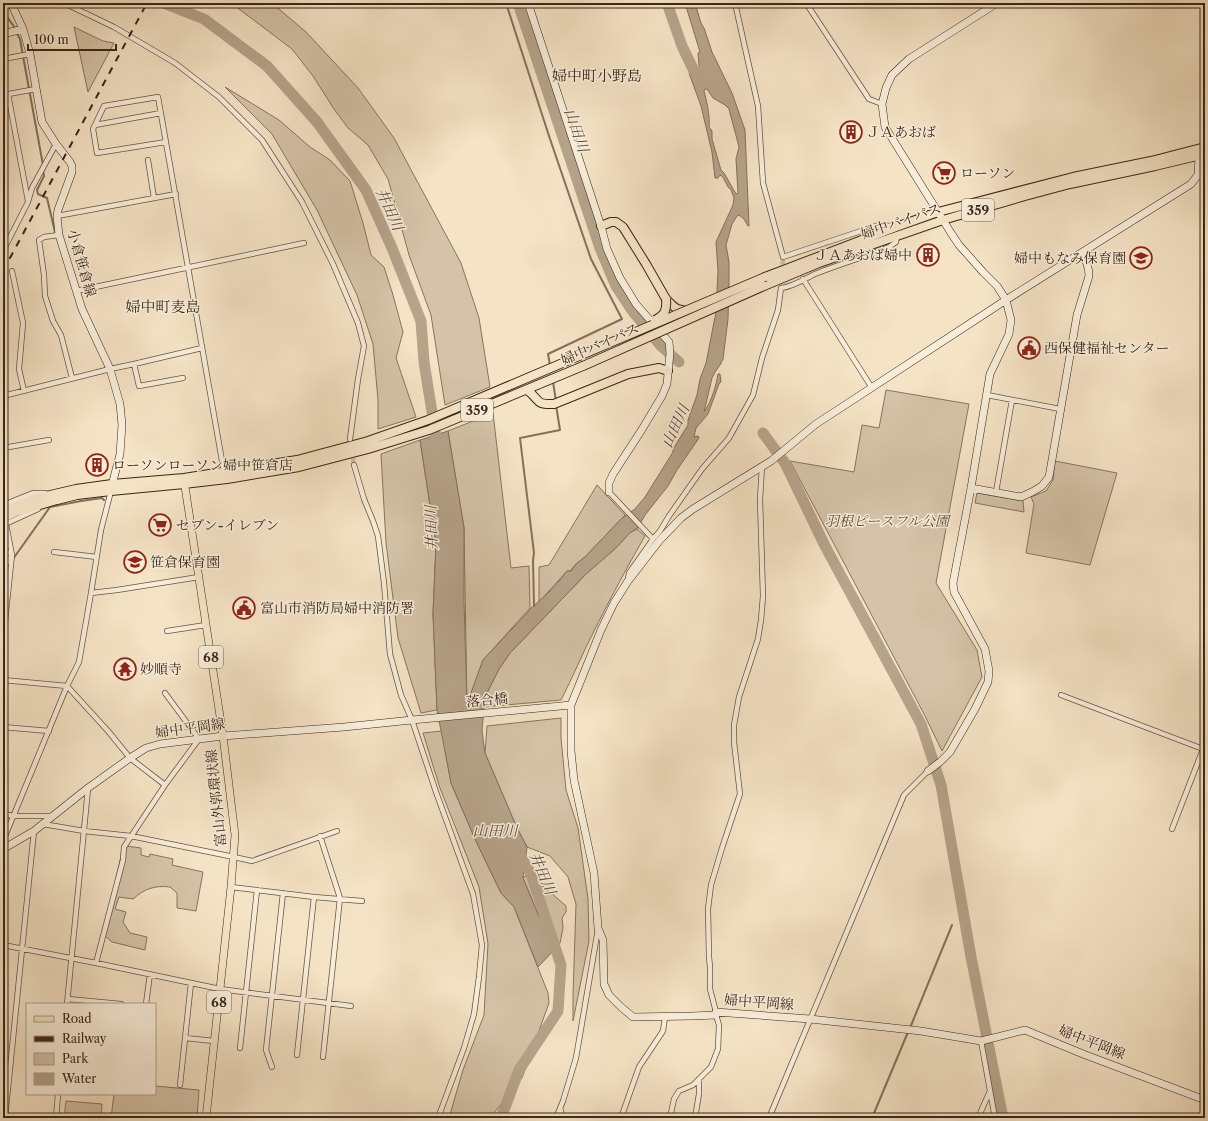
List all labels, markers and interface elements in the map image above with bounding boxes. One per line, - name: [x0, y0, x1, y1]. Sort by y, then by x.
- scale bar: [28, 26, 116, 52]
- text: 100 m: [34, 32, 69, 47]
- district label: 婦中町小野島: [552, 66, 642, 85]
- water label: 山田川: [561, 106, 594, 156]
- building icon: ＪＡあおば: [838, 119, 864, 145]
- place label: ＪＡあおば: [866, 123, 936, 141]
- supermarket icon: ローソン: [931, 160, 957, 186]
- place label: ローソン: [960, 164, 1015, 182]
- water label: 井田川: [372, 185, 409, 235]
- street label: 婦中バイパス: [858, 199, 944, 243]
- road number: 359: [962, 199, 994, 221]
- street label: 小倉笹倉線: [64, 227, 100, 299]
- building icon: ＪＡあおば婦中: [915, 242, 941, 268]
- school or university icon: 婦中もなみ保育園: [1128, 245, 1154, 271]
- place label: ＪＡあおば婦中: [814, 246, 912, 264]
- place label: 婦中もなみ保育園: [1014, 249, 1126, 267]
- district label: 婦中町麦島: [125, 297, 201, 316]
- street label: 婦中バイパス: [558, 319, 642, 369]
- public building icon: 西保健福祉センター: [1016, 335, 1042, 361]
- place label: 西保健福祉センター: [1044, 339, 1169, 357]
- road number: 359: [461, 399, 493, 421]
- water label: 山田川: [657, 400, 694, 450]
- building icon: ローソンローソン婦中笹倉店: [84, 452, 110, 478]
- place label: ローソンローソン婦中笹倉店: [112, 456, 293, 474]
- water label: 井田川: [421, 503, 441, 551]
- supermarket icon: セブン-イレブン: [147, 512, 173, 538]
- park label: 羽根ピースフル公園: [825, 512, 951, 530]
- place label: セブン-イレブン: [176, 516, 279, 534]
- school or university icon: 笹倉保育園: [122, 549, 148, 575]
- place label: 笹倉保育園: [150, 553, 220, 571]
- public building icon: 富山市消防局婦中消防署: [231, 595, 257, 621]
- place label: 富山市消防局婦中消防署: [260, 599, 414, 617]
- road number: 68: [199, 646, 223, 668]
- temple icon: 妙順寺: [112, 656, 138, 682]
- place label: 妙順寺: [140, 660, 182, 678]
- street label: 落合橋: [465, 689, 509, 711]
- street label: 婦中平岡線: [154, 714, 226, 742]
- street label: 富山外郭環状線: [202, 748, 230, 848]
- water label: 山田川: [472, 821, 519, 840]
- water label: 井田川: [525, 849, 561, 899]
- road number: 68: [207, 991, 231, 1013]
- street label: 婦中平岡線: [723, 991, 795, 1013]
- legend: [26, 1003, 156, 1095]
- text: Road: [62, 1011, 92, 1026]
- street label: 婦中平岡線: [1056, 1021, 1128, 1063]
- text: Railway: [62, 1031, 107, 1046]
- text: Park: [62, 1051, 89, 1066]
- text: Water: [61, 1071, 96, 1086]

